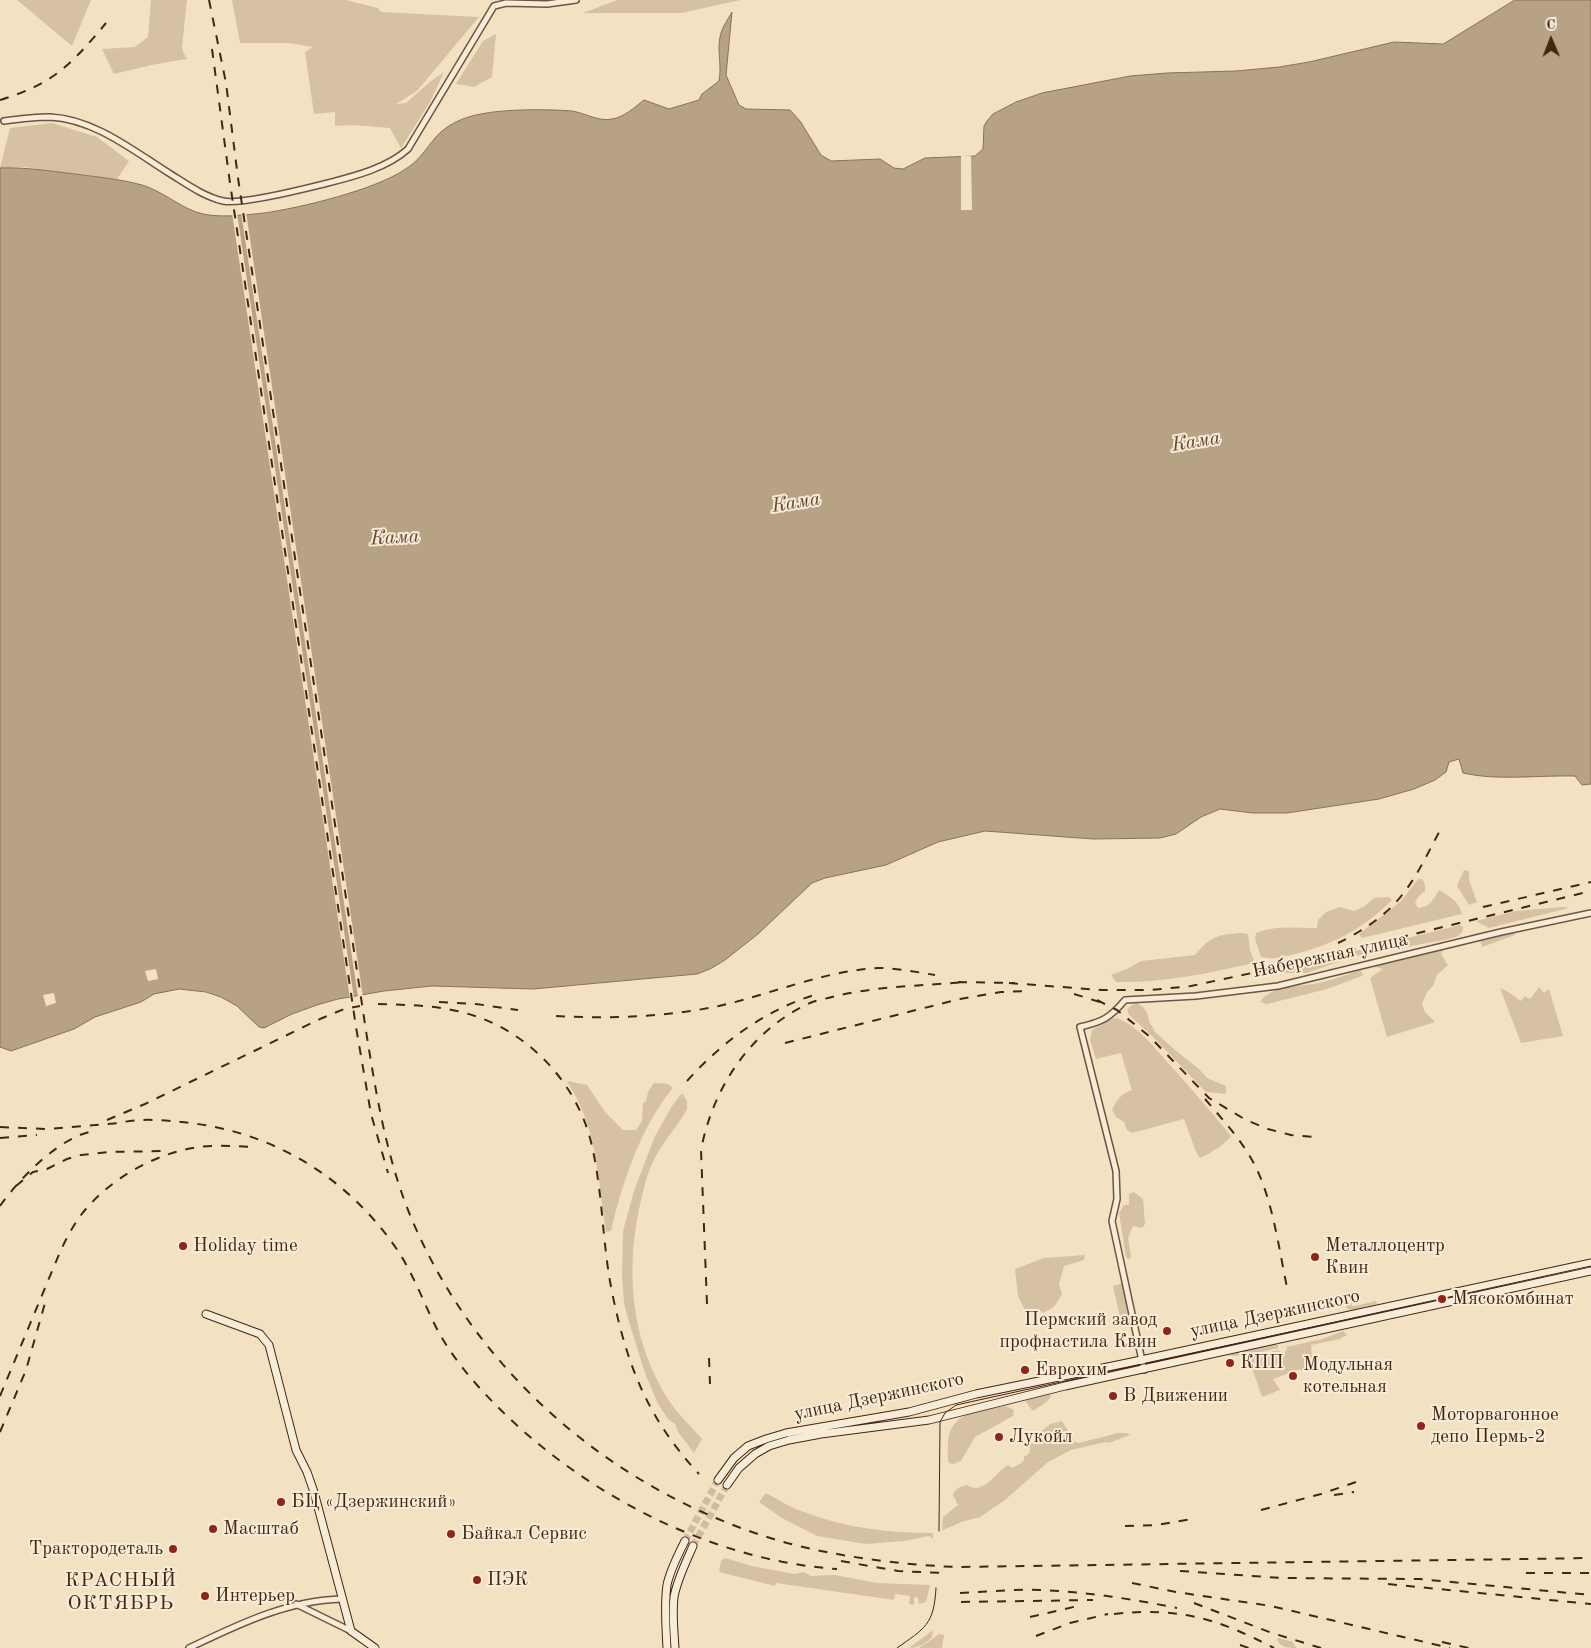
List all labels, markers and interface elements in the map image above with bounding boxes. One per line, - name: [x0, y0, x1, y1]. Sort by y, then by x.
- north arrow: [1526, 15, 1576, 65]
- text: С: [1546, 18, 1555, 32]
- water label: Кама: [1170, 426, 1222, 458]
- water label: Кама: [770, 487, 822, 519]
- water label: Кама: [370, 525, 420, 551]
- street label: Набережная улица: [1250, 928, 1410, 984]
- place label: Holiday time: [193, 1235, 298, 1257]
- place label: Металлоцентр Квин: [1325, 1235, 1445, 1279]
- marker: Holiday time: [177, 1240, 189, 1252]
- marker: Металлоцентр Квин: [1309, 1251, 1321, 1263]
- street label: улица Дзержинского: [1188, 1285, 1362, 1343]
- place label: Мясокомбинат: [1452, 1288, 1574, 1310]
- marker: Мясокомбинат: [1436, 1293, 1448, 1305]
- place label: Пермский завод профнастила Квин: [1000, 1309, 1157, 1353]
- marker: Пермский завод профнастила Квин: [1161, 1325, 1173, 1337]
- place label: КПП: [1240, 1352, 1284, 1374]
- place label: Модульная котельная: [1303, 1354, 1393, 1398]
- marker: КПП: [1224, 1357, 1236, 1369]
- place label: Еврохим: [1035, 1359, 1107, 1381]
- marker: Еврохим: [1019, 1364, 1031, 1376]
- street label: улица Дзержинского: [792, 1368, 966, 1426]
- marker: Модульная котельная: [1287, 1370, 1299, 1382]
- place label: В Движении: [1123, 1385, 1228, 1407]
- marker: В Движении: [1107, 1390, 1119, 1402]
- place label: Моторвагонное депо Пермь-2: [1431, 1404, 1559, 1448]
- marker: Моторвагонное депо Пермь-2: [1415, 1420, 1427, 1432]
- place label: Лукойл: [1009, 1426, 1073, 1448]
- marker: Лукойл: [993, 1431, 1005, 1443]
- place label: БЦ «Дзержинский»: [291, 1491, 457, 1513]
- marker: БЦ «Дзержинский»: [275, 1496, 287, 1508]
- place label: Масштаб: [223, 1518, 299, 1540]
- marker: Масштаб: [207, 1523, 219, 1535]
- place label: Байкал Сервис: [461, 1523, 587, 1545]
- marker: Байкал Сервис: [445, 1528, 457, 1540]
- place label: Трактородеталь: [29, 1538, 163, 1560]
- marker: Трактородеталь: [167, 1543, 179, 1555]
- district label: КРАСНЫЙ ОКТЯБРЬ: [64, 1569, 178, 1616]
- place label: ПЭК: [487, 1569, 528, 1591]
- marker: ПЭК: [471, 1574, 483, 1586]
- place label: Интерьер: [215, 1585, 295, 1607]
- marker: Интерьер: [199, 1590, 211, 1602]

